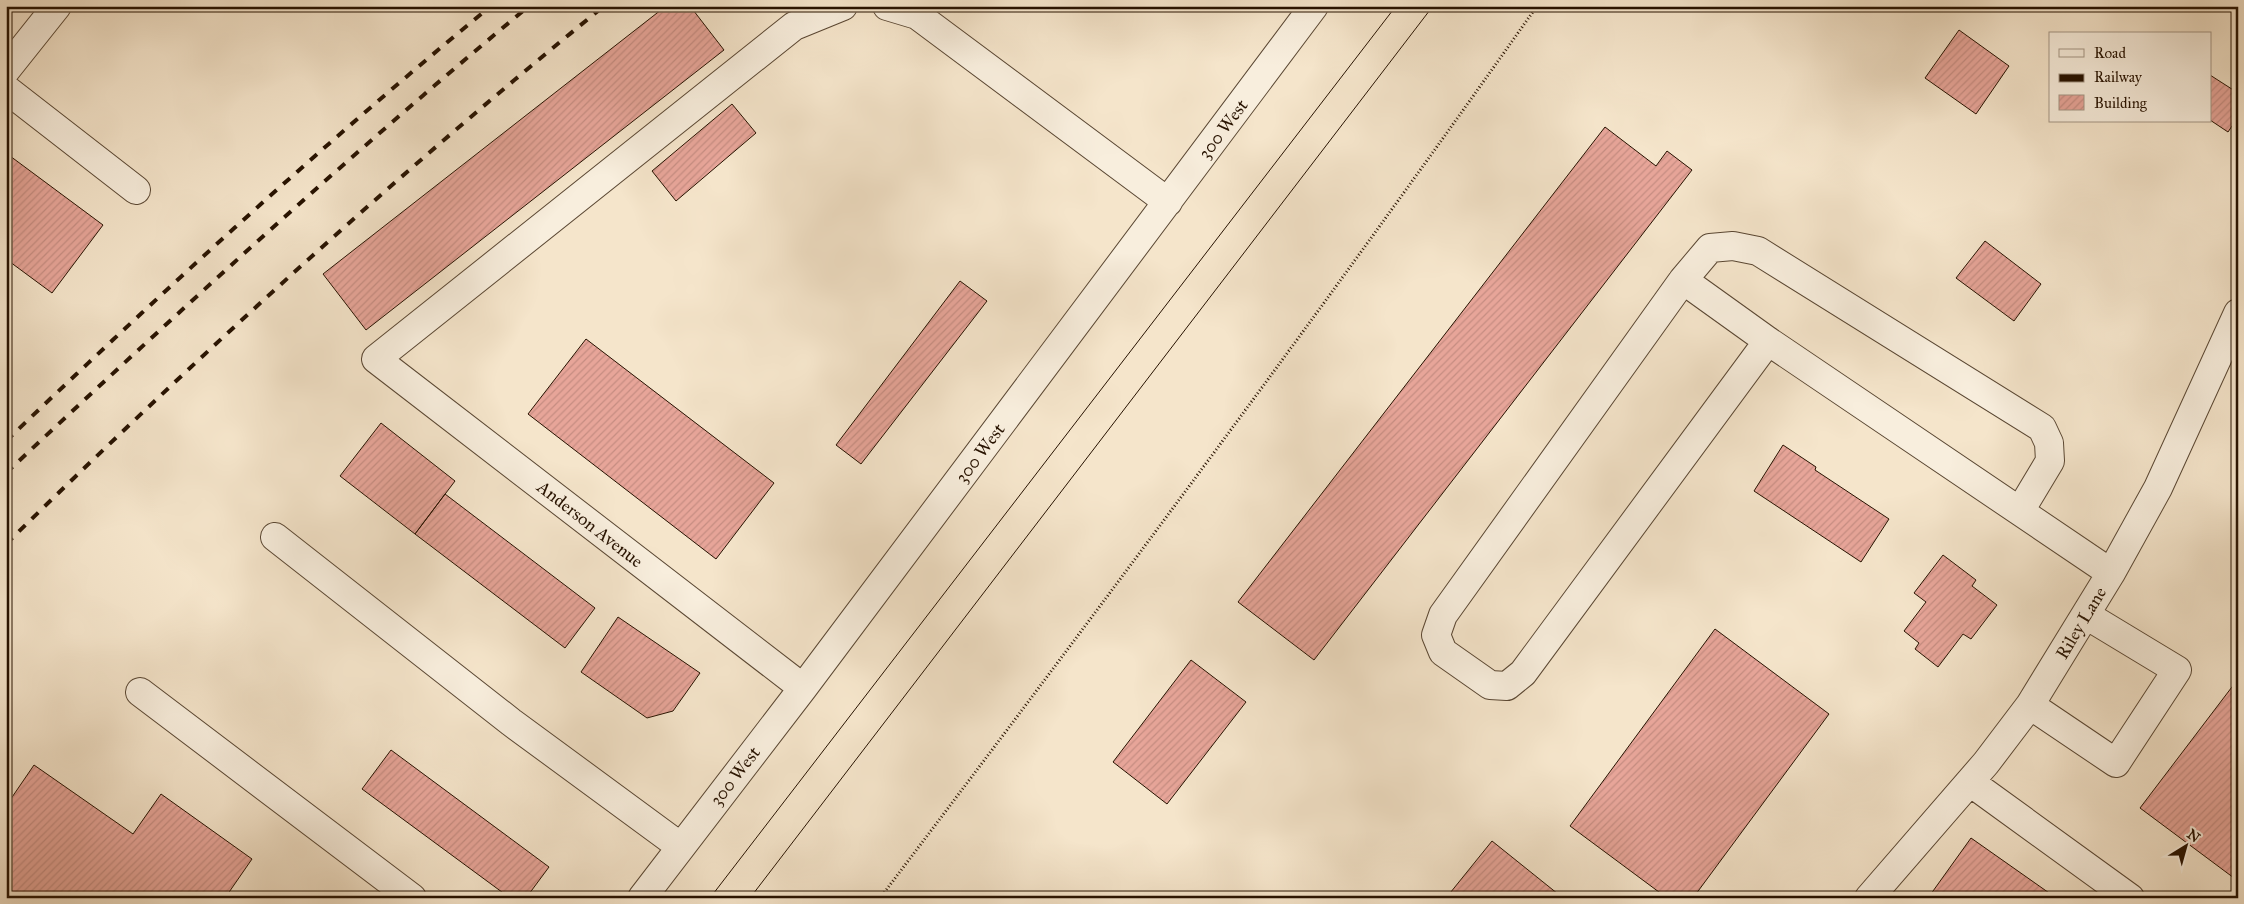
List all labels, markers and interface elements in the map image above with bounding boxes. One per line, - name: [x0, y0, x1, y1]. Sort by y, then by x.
- legend: [2049, 32, 2212, 122]
- text: Road: [2094, 44, 2126, 62]
- text: Railway: [2094, 68, 2143, 86]
- street label: 300 West: [1194, 94, 1253, 163]
- text: Building: [2094, 94, 2148, 112]
- street label: 300 West: [951, 418, 1010, 487]
- street label: Anderson Avenue: [532, 475, 647, 572]
- street label: Riley Lane: [2051, 583, 2111, 663]
- street label: 300 West: [705, 742, 765, 810]
- north arrow: [2162, 822, 2212, 872]
- text: N: [2184, 826, 2203, 846]

